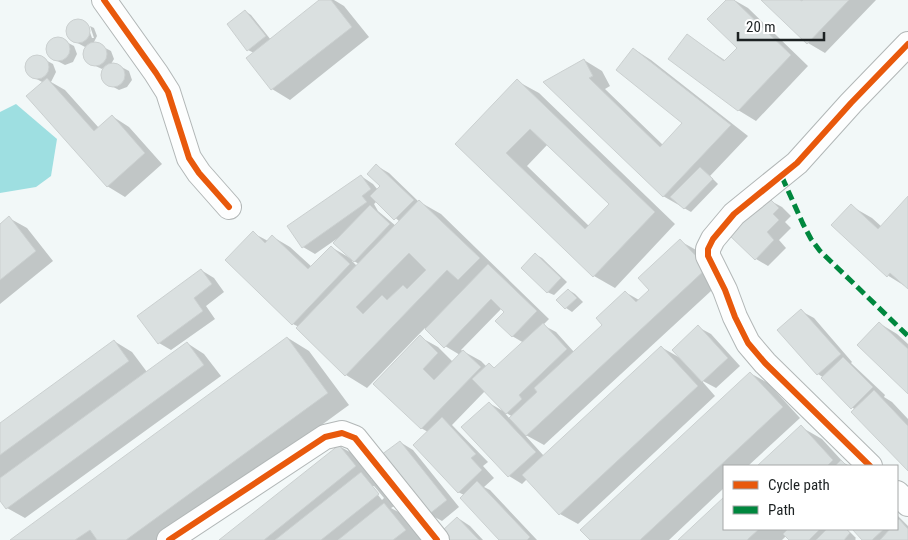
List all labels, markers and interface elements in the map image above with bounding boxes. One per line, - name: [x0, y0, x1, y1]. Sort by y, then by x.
- scale bar: [738, 10, 824, 42]
- text: 20 m: [746, 18, 776, 36]
- legend: [723, 465, 898, 530]
- text: Cycle path: [768, 476, 830, 494]
- text: Path: [768, 501, 795, 519]

